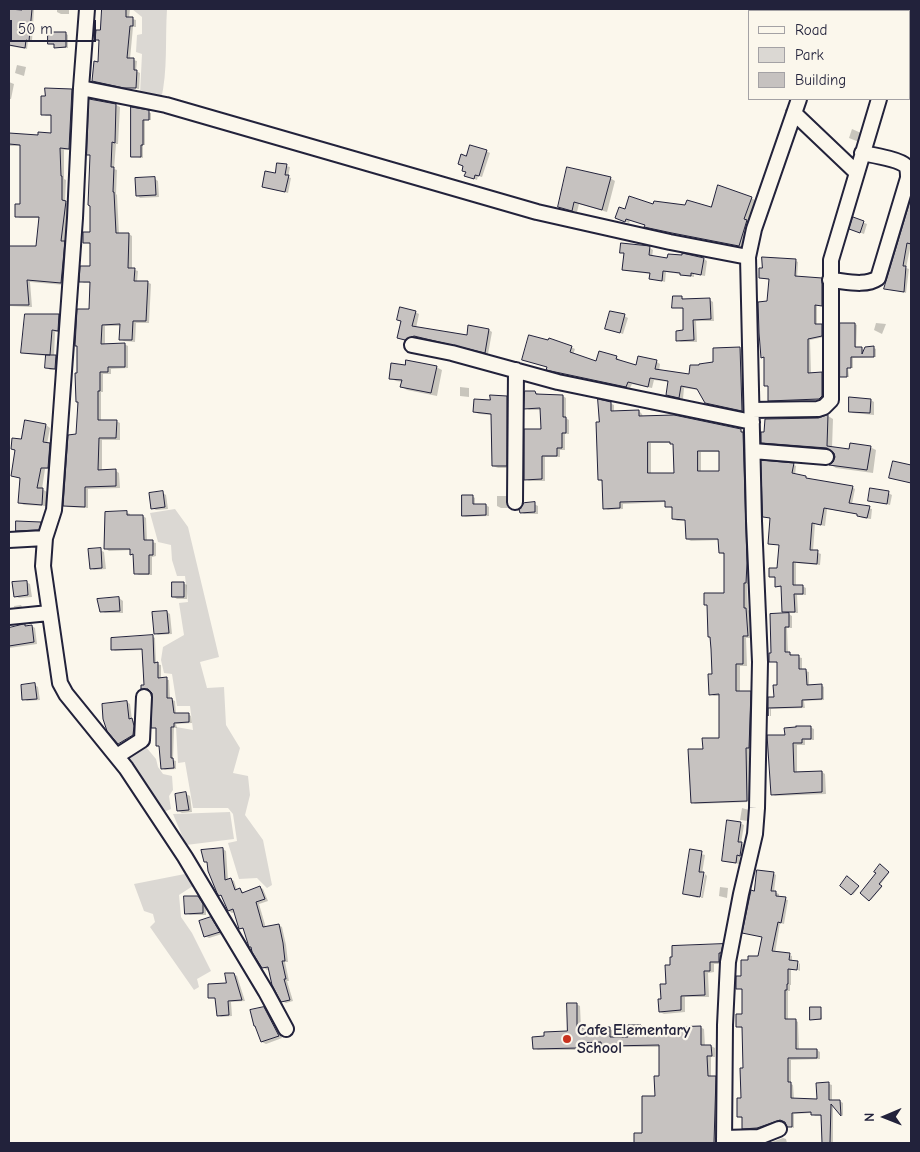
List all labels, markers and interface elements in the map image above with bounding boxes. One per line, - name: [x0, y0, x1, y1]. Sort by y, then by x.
- scale bar: [12, 10, 99, 42]
- legend: [748, 10, 910, 100]
- text: 50 m: [18, 20, 53, 38]
- text: Road: [795, 21, 827, 39]
- text: Park: [795, 46, 824, 64]
- text: Building: [795, 71, 846, 89]
- place label: Cafe Elementary School: [577, 1020, 690, 1058]
- marker: Cafe Elementary School: [561, 1033, 573, 1045]
- north arrow: [860, 1092, 910, 1142]
- text: N: [861, 1113, 878, 1122]

